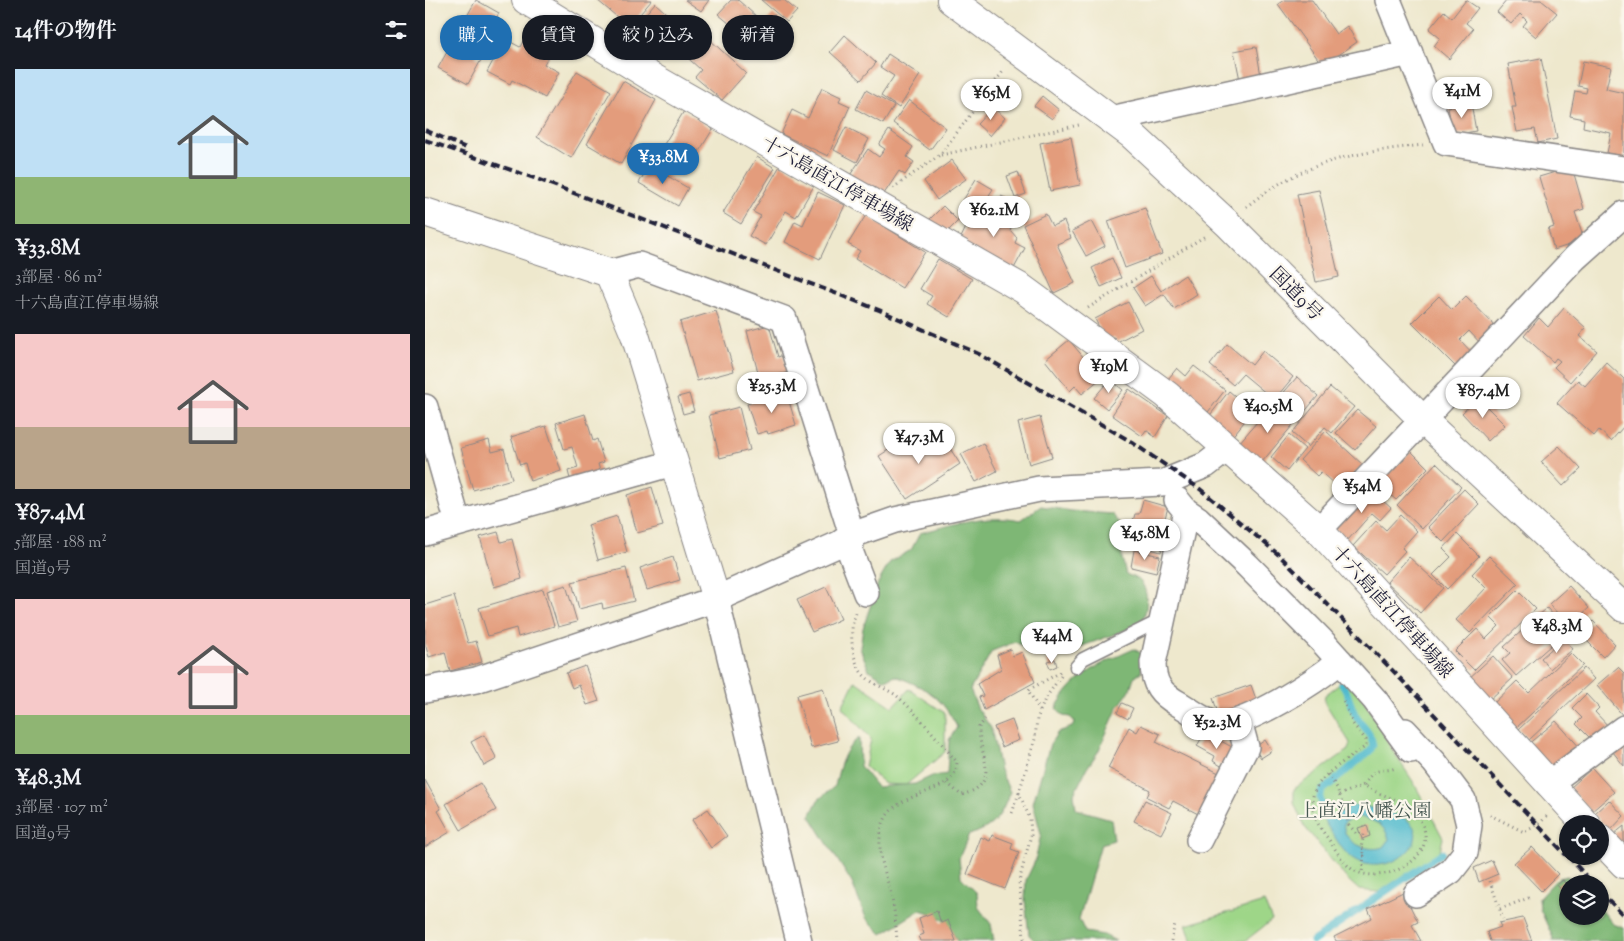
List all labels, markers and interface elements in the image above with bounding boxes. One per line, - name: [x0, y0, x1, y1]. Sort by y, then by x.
- chip: 購入: [440, 15, 512, 60]
- chip: 賃貸: [522, 15, 594, 60]
- chip: 絞り込み: [604, 15, 712, 60]
- chip: 新着: [722, 15, 794, 60]
- icon: filters: [382, 16, 410, 44]
- text: 14件の物件: [15, 17, 117, 47]
- pin: ¥41M: [1432, 76, 1492, 119]
- pin: ¥65M: [961, 78, 1021, 121]
- text: ¥41M: [1443, 81, 1481, 104]
- text: ¥65M: [972, 83, 1010, 106]
- icon: home: [168, 102, 258, 192]
- street label: 十六島直江停車場線: [756, 131, 918, 240]
- pin: ¥33.8M: [622, 142, 704, 185]
- text: ¥33.8M: [638, 147, 688, 170]
- pin: ¥62.1M: [953, 196, 1035, 238]
- text: ¥62.1M: [969, 200, 1019, 223]
- text: ¥33.8M: [15, 234, 80, 264]
- street label: 国道9号: [1262, 262, 1328, 328]
- text: 3部屋 · 86 m²: [15, 267, 102, 290]
- text: 十六島直江停車場線: [15, 293, 159, 316]
- pin: ¥19M: [1079, 352, 1139, 394]
- text: ¥19M: [1090, 356, 1128, 379]
- icon: home: [168, 367, 258, 457]
- pin: ¥25.3M: [731, 372, 813, 414]
- text: ¥25.3M: [748, 376, 796, 399]
- pin: ¥87.4M: [1442, 376, 1524, 419]
- text: ¥87.4M: [1456, 381, 1510, 404]
- pin: ¥40.5M: [1227, 392, 1309, 434]
- text: ¥40.5M: [1243, 396, 1293, 419]
- pin: ¥47.3M: [878, 422, 960, 465]
- text: ¥47.3M: [894, 427, 944, 450]
- pin: ¥54M: [1332, 472, 1392, 514]
- text: ¥54M: [1343, 476, 1381, 499]
- text: ¥87.4M: [15, 499, 85, 529]
- pin: ¥45.8M: [1104, 518, 1186, 561]
- text: ¥45.8M: [1120, 523, 1170, 546]
- text: 5部屋 · 188 m²: [15, 532, 107, 555]
- street label: 十六島直江停車場線: [1324, 540, 1458, 685]
- text: 国道9号: [15, 558, 71, 581]
- pin: ¥48.3M: [1516, 612, 1598, 654]
- text: ¥48.3M: [1532, 616, 1582, 639]
- pin: ¥44M: [1022, 622, 1082, 664]
- text: ¥44M: [1032, 626, 1072, 649]
- icon: home: [168, 632, 258, 722]
- pin: ¥52.3M: [1176, 708, 1258, 750]
- text: ¥52.3M: [1193, 712, 1241, 735]
- text: ¥48.3M: [15, 764, 81, 794]
- text: 3部屋 · 107 m²: [15, 797, 108, 820]
- park label: 上直江八幡公園: [1298, 799, 1432, 826]
- map controls: [1559, 815, 1609, 925]
- button: locate: [1559, 815, 1609, 865]
- text: 国道9号: [15, 823, 71, 846]
- button: layers: [1559, 875, 1609, 925]

